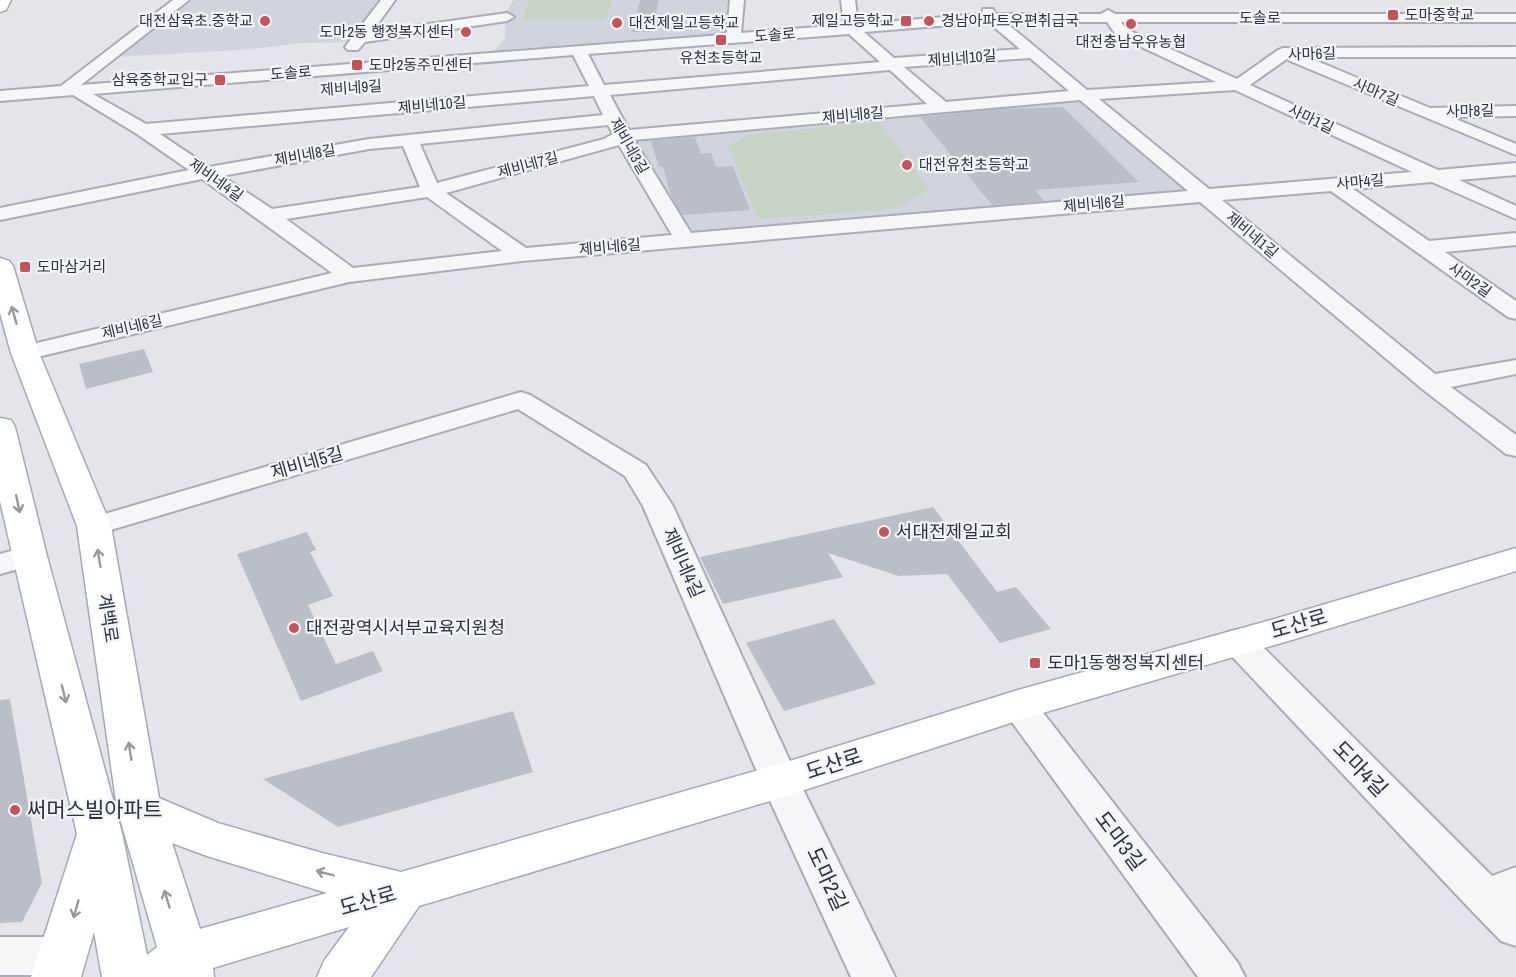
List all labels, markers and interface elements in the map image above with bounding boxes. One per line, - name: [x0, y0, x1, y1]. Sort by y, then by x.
- place label: 도마중학교: [1405, 4, 1474, 25]
- street label: 도솔로: [1239, 7, 1281, 28]
- marker: 도마중학교: [1386, 8, 1400, 22]
- place label: 대전삼육초.중학교: [139, 10, 253, 31]
- place label: 제일고등학교: [811, 10, 894, 31]
- place label: 경남아파트우편취급국: [941, 10, 1079, 31]
- place label: 대전제일고등학교: [629, 12, 739, 33]
- marker: 대전삼육초.중학교: [258, 14, 272, 28]
- marker: 제일고등학교: [899, 14, 913, 28]
- marker: 경남아파트우편취급국: [922, 14, 936, 28]
- marker: 대전제일고등학교: [610, 16, 624, 30]
- marker: 대전충남우유농협: [1124, 17, 1138, 31]
- place label: 도마2동 행정복지센터: [320, 21, 454, 42]
- street label: 도솔로: [753, 22, 796, 47]
- marker: 도마2동 행정복지센터: [459, 25, 473, 39]
- place label: 대전충남우유농협: [1076, 31, 1186, 52]
- marker: 유천초등학교: [714, 33, 728, 47]
- street label: 사마6길: [1288, 42, 1336, 65]
- street label: 제비네10길: [927, 45, 997, 70]
- place label: 유천초등학교: [680, 47, 762, 68]
- place label: 도마2동주민센터: [369, 54, 472, 75]
- marker: 도마2동주민센터: [350, 58, 364, 72]
- street label: 도솔로: [269, 60, 312, 85]
- place label: 삼육중학교입구: [111, 69, 208, 90]
- street label: 사마7길: [1350, 72, 1403, 111]
- marker: 삼육중학교입구: [213, 73, 227, 87]
- street label: 제비네9길: [319, 75, 383, 100]
- street label: 제비네10길: [397, 91, 467, 118]
- street label: 사마1길: [1285, 99, 1338, 138]
- street label: 사마8길: [1446, 100, 1494, 121]
- street label: 제비네8길: [821, 101, 885, 128]
- street label: 제비네3길: [605, 114, 654, 178]
- street label: 제비네8길: [273, 139, 337, 170]
- street label: 제비네7길: [495, 146, 561, 183]
- street label: 제비네4길: [185, 153, 248, 206]
- place label: 대전유천초등학교: [919, 154, 1029, 175]
- marker: 대전유천초등학교: [900, 158, 914, 172]
- street label: 사마4길: [1335, 169, 1385, 194]
- street label: 제비네6길: [1062, 190, 1126, 217]
- street label: 제비네1길: [1222, 207, 1283, 263]
- street label: 제비네6길: [578, 233, 642, 260]
- place label: 도마삼거리: [37, 256, 106, 277]
- street label: 사마2길: [1445, 257, 1496, 302]
- marker: 도마삼거리: [18, 260, 32, 274]
- one-way arrow: [8, 306, 19, 325]
- street label: 제비네6길: [99, 309, 164, 344]
- street label: 제비네5길: [268, 440, 346, 485]
- one-way arrow: [13, 494, 24, 513]
- place label: 서대전제일교회: [896, 519, 1012, 544]
- street label: 제비네4길: [657, 524, 710, 602]
- marker: 서대전제일교회: [877, 525, 891, 539]
- one-way arrow: [93, 549, 104, 568]
- street label: 계백로: [92, 591, 125, 644]
- street label: 도산로: [1267, 602, 1331, 645]
- place label: 대전광역시서부교육지원청: [306, 615, 505, 640]
- marker: 대전광역시서부교육지원청: [287, 621, 301, 635]
- place label: 도마1동행정복지센터: [1047, 650, 1204, 675]
- marker: 도마1동행정복지센터: [1028, 656, 1042, 670]
- one-way arrow: [58, 684, 70, 703]
- street label: 도마4길: [1326, 734, 1394, 803]
- one-way arrow: [124, 741, 135, 761]
- street label: 도산로: [802, 741, 866, 786]
- place label: 써머스빌아파트: [27, 795, 162, 824]
- marker: 써머스빌아파트: [8, 803, 22, 817]
- street label: 도마3길: [1088, 805, 1152, 876]
- street label: 도마2길: [800, 842, 855, 916]
- one-way arrow: [316, 866, 335, 878]
- street label: 도산로: [336, 879, 400, 922]
- one-way arrow: [161, 890, 172, 909]
- one-way arrow: [70, 899, 82, 918]

